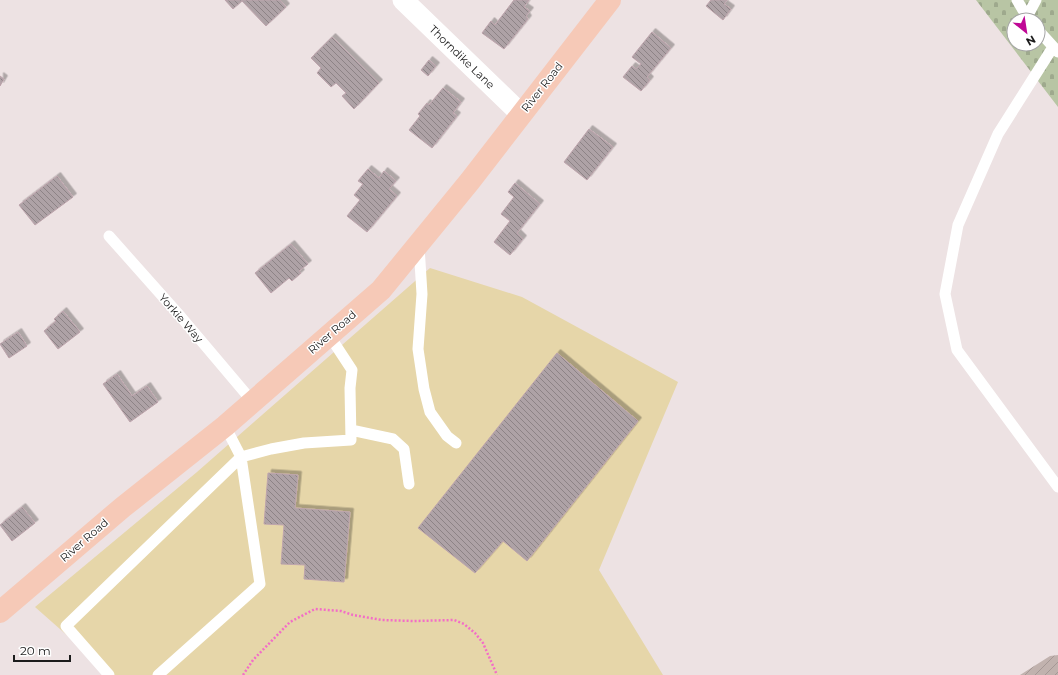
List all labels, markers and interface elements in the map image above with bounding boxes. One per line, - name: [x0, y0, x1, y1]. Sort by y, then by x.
- north arrow: [1006, 12, 1046, 52]
- street label: Thorndike Lane: [426, 22, 498, 92]
- text: N: [1024, 32, 1038, 49]
- street label: River Road: [518, 59, 566, 115]
- street label: Yorkie Way: [156, 291, 206, 345]
- street label: River Road: [305, 307, 359, 357]
- street label: River Road: [57, 515, 111, 565]
- scale bar: [14, 637, 70, 663]
- text: 20 m: [20, 643, 51, 658]

